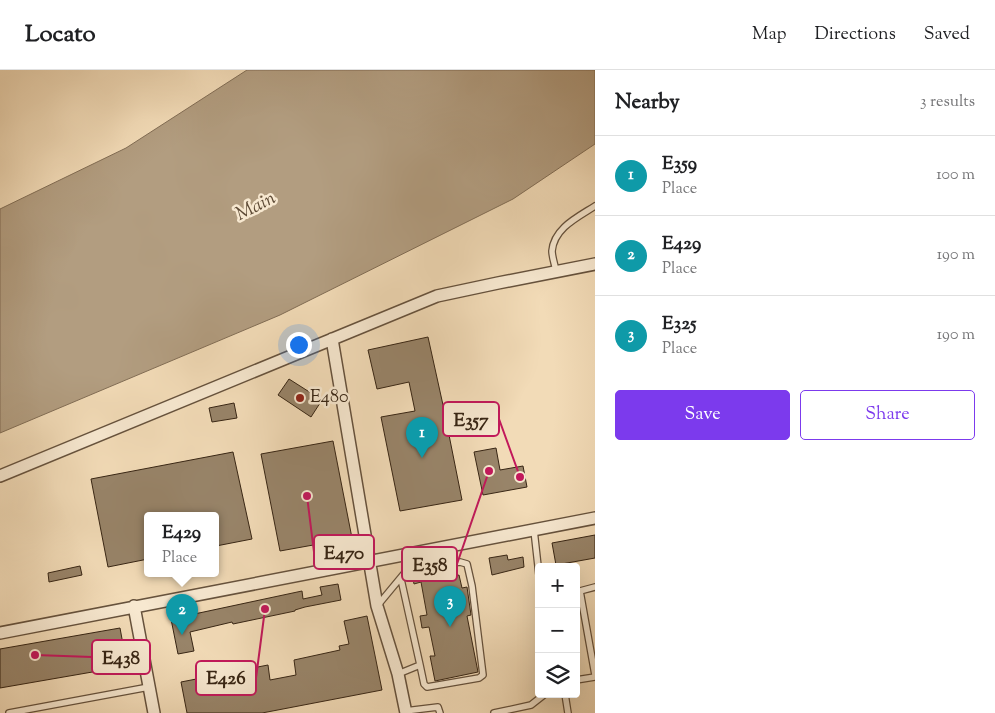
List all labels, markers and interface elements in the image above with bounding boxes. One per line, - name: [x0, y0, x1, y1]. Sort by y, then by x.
- text: Locato: [25, 18, 96, 52]
- text: Map: [752, 22, 787, 48]
- text: Directions: [815, 22, 896, 48]
- text: Saved: [924, 22, 970, 48]
- text: Nearby: [615, 88, 680, 118]
- text: 3 results: [920, 91, 975, 114]
- text: E359: [662, 151, 697, 178]
- text: 1: [628, 164, 634, 187]
- text: 100 m: [936, 164, 975, 187]
- text: Place: [662, 178, 697, 201]
- water label: Main: [231, 185, 281, 229]
- text: E429: [662, 231, 701, 258]
- text: 2: [627, 244, 635, 267]
- text: 190 m: [937, 244, 975, 267]
- text: Place: [662, 258, 697, 281]
- text: E325: [662, 311, 697, 338]
- text: 3: [628, 324, 634, 347]
- text: 190 m: [937, 324, 975, 347]
- your location: [286, 332, 312, 358]
- text: Place: [662, 338, 697, 361]
- place label: E480: [310, 385, 348, 411]
- button: Save: [615, 390, 790, 440]
- button: Share: [800, 390, 975, 440]
- marker: E480: [294, 392, 306, 404]
- callout: E357: [443, 402, 499, 436]
- text: E357: [453, 408, 489, 435]
- pin: 1: [406, 417, 438, 458]
- popup: [144, 512, 219, 577]
- text: E429: [162, 520, 201, 547]
- callout: E470: [314, 535, 374, 569]
- text: E470: [324, 541, 364, 568]
- text: Place: [162, 547, 197, 570]
- callout: E358: [402, 547, 457, 581]
- text: E358: [412, 553, 448, 580]
- map controls: [535, 563, 580, 698]
- button: +: [535, 563, 580, 608]
- pin: 3: [434, 586, 466, 627]
- pin: 2: [166, 594, 198, 635]
- button: −: [535, 608, 580, 653]
- callout: E438: [92, 640, 150, 674]
- text: E438: [102, 646, 141, 673]
- button: layers: [535, 653, 580, 698]
- callout: E426: [196, 661, 256, 695]
- text: E426: [206, 666, 246, 693]

